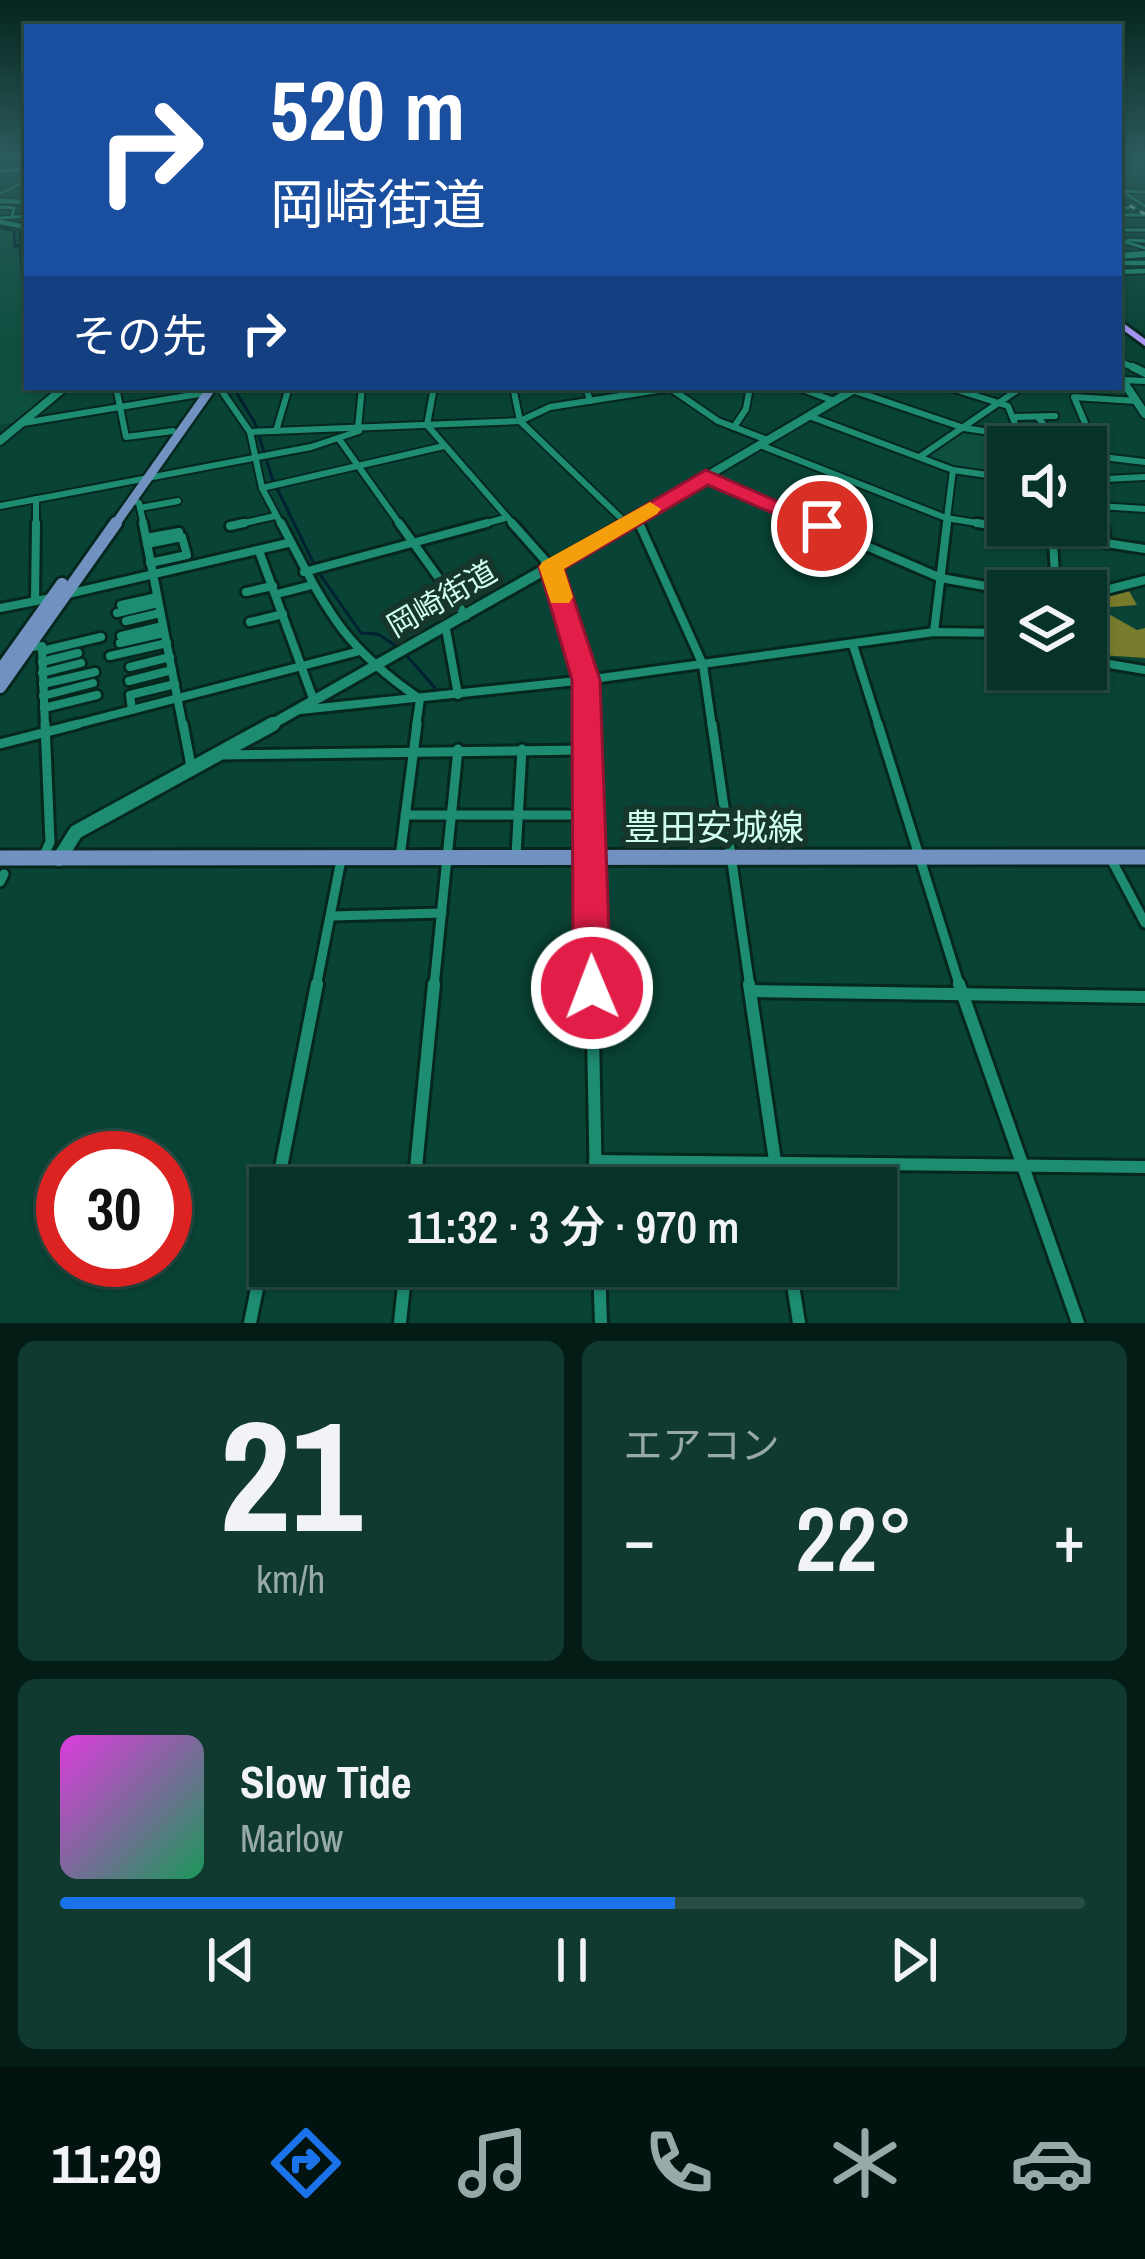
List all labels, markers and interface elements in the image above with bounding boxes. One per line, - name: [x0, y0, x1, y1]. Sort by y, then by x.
- text: 520 m: [270, 53, 465, 166]
- icon: right: [72, 72, 228, 228]
- text: 岡崎街道: [270, 168, 486, 241]
- icon: right: [231, 300, 297, 366]
- text: その先: [72, 305, 207, 366]
- map controls: [987, 426, 1107, 690]
- button: sound: [987, 426, 1107, 546]
- pin: [771, 475, 873, 577]
- icon: arrive: [789, 493, 855, 559]
- street label: 岡崎街道: [380, 551, 503, 645]
- button: layers: [987, 570, 1107, 690]
- street label: 豊田安城線: [624, 803, 804, 851]
- position arrow: [529, 925, 655, 1051]
- speed limit sign: 30: [36, 1131, 192, 1287]
- text: 11:32 · 3 分 · 970 m: [407, 1196, 739, 1257]
- text: 21: [220, 1370, 362, 1580]
- text: エアコン: [624, 1419, 780, 1471]
- text: 22°: [795, 1478, 913, 1599]
- text: −: [624, 1494, 655, 1583]
- text: +: [1053, 1494, 1085, 1583]
- text: km/h: [256, 1553, 325, 1605]
- text: Slow Tide: [240, 1751, 412, 1812]
- text: Marlow: [240, 1812, 343, 1864]
- icon: previous: [198, 1927, 264, 1993]
- icon: pause: [539, 1927, 605, 1993]
- icon: next: [881, 1927, 947, 1993]
- icon: directions: [264, 2121, 348, 2205]
- icon: music: [451, 2121, 535, 2205]
- icon: phone: [637, 2121, 721, 2205]
- icon: climate: [823, 2121, 907, 2205]
- icon: car: [1010, 2121, 1094, 2205]
- text: 11:29: [51, 2127, 162, 2200]

